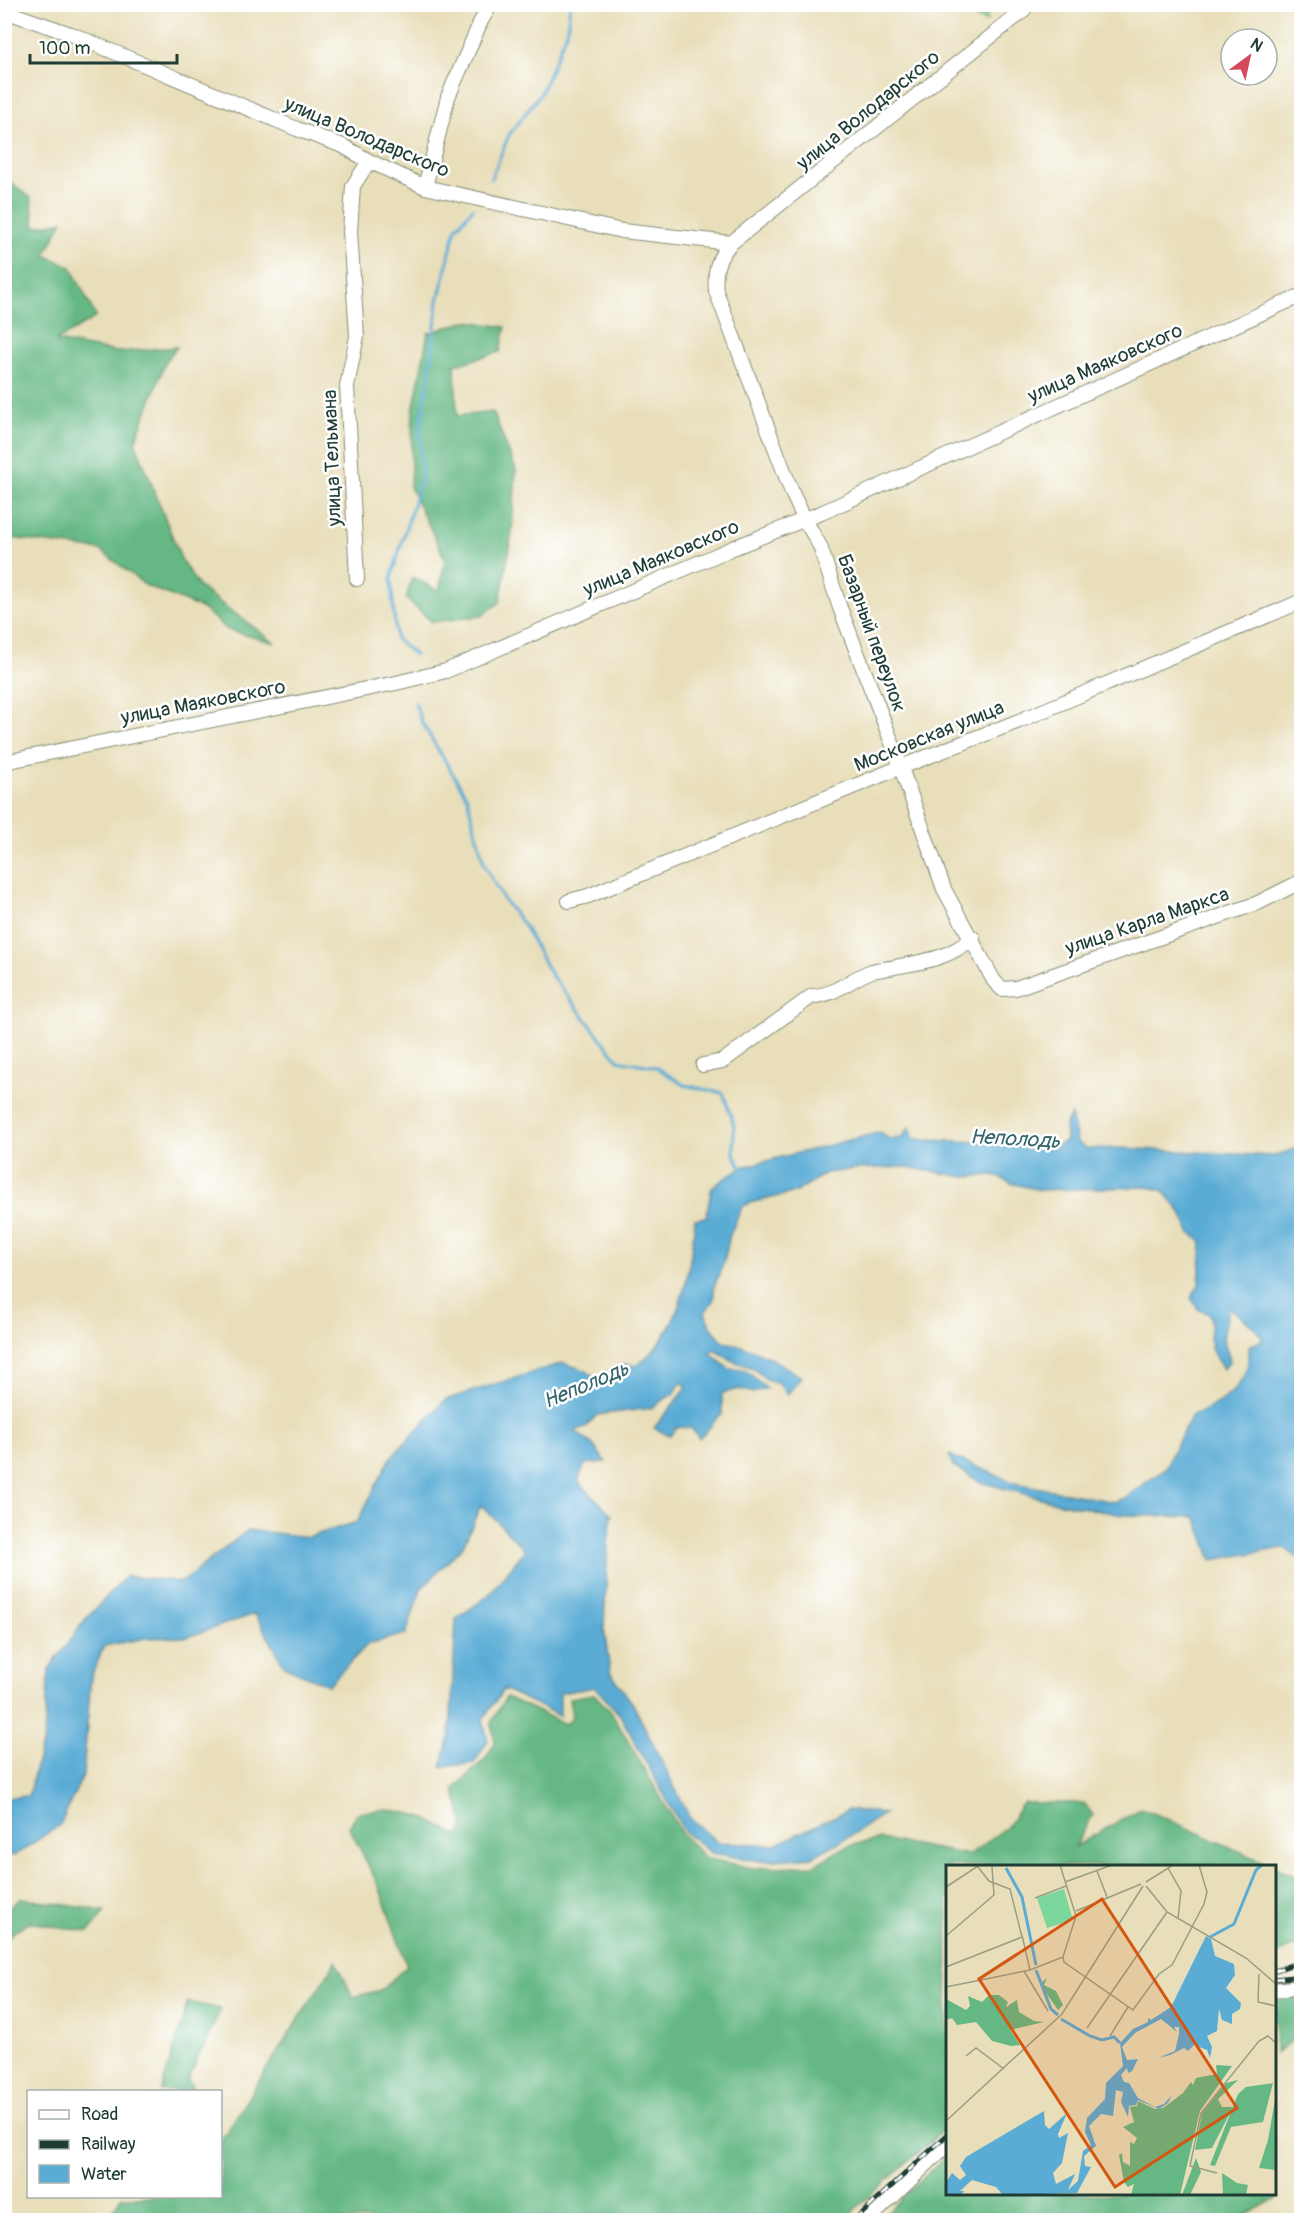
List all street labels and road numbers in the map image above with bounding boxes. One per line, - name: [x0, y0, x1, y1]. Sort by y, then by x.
- street label: улица Володарского: [791, 44, 945, 176]
- street label: улица Володарского: [280, 91, 454, 183]
- street label: улица Маяковского: [1023, 318, 1187, 409]
- street label: улица Тельмана: [317, 389, 347, 528]
- street label: улица Маяковского: [578, 514, 743, 603]
- street label: Базарный переулок: [832, 551, 912, 715]
- street label: улица Маяковского: [118, 674, 288, 730]
- street label: Московская улица: [850, 695, 1008, 777]
- street label: улица Карла Маркса: [1061, 881, 1232, 961]

